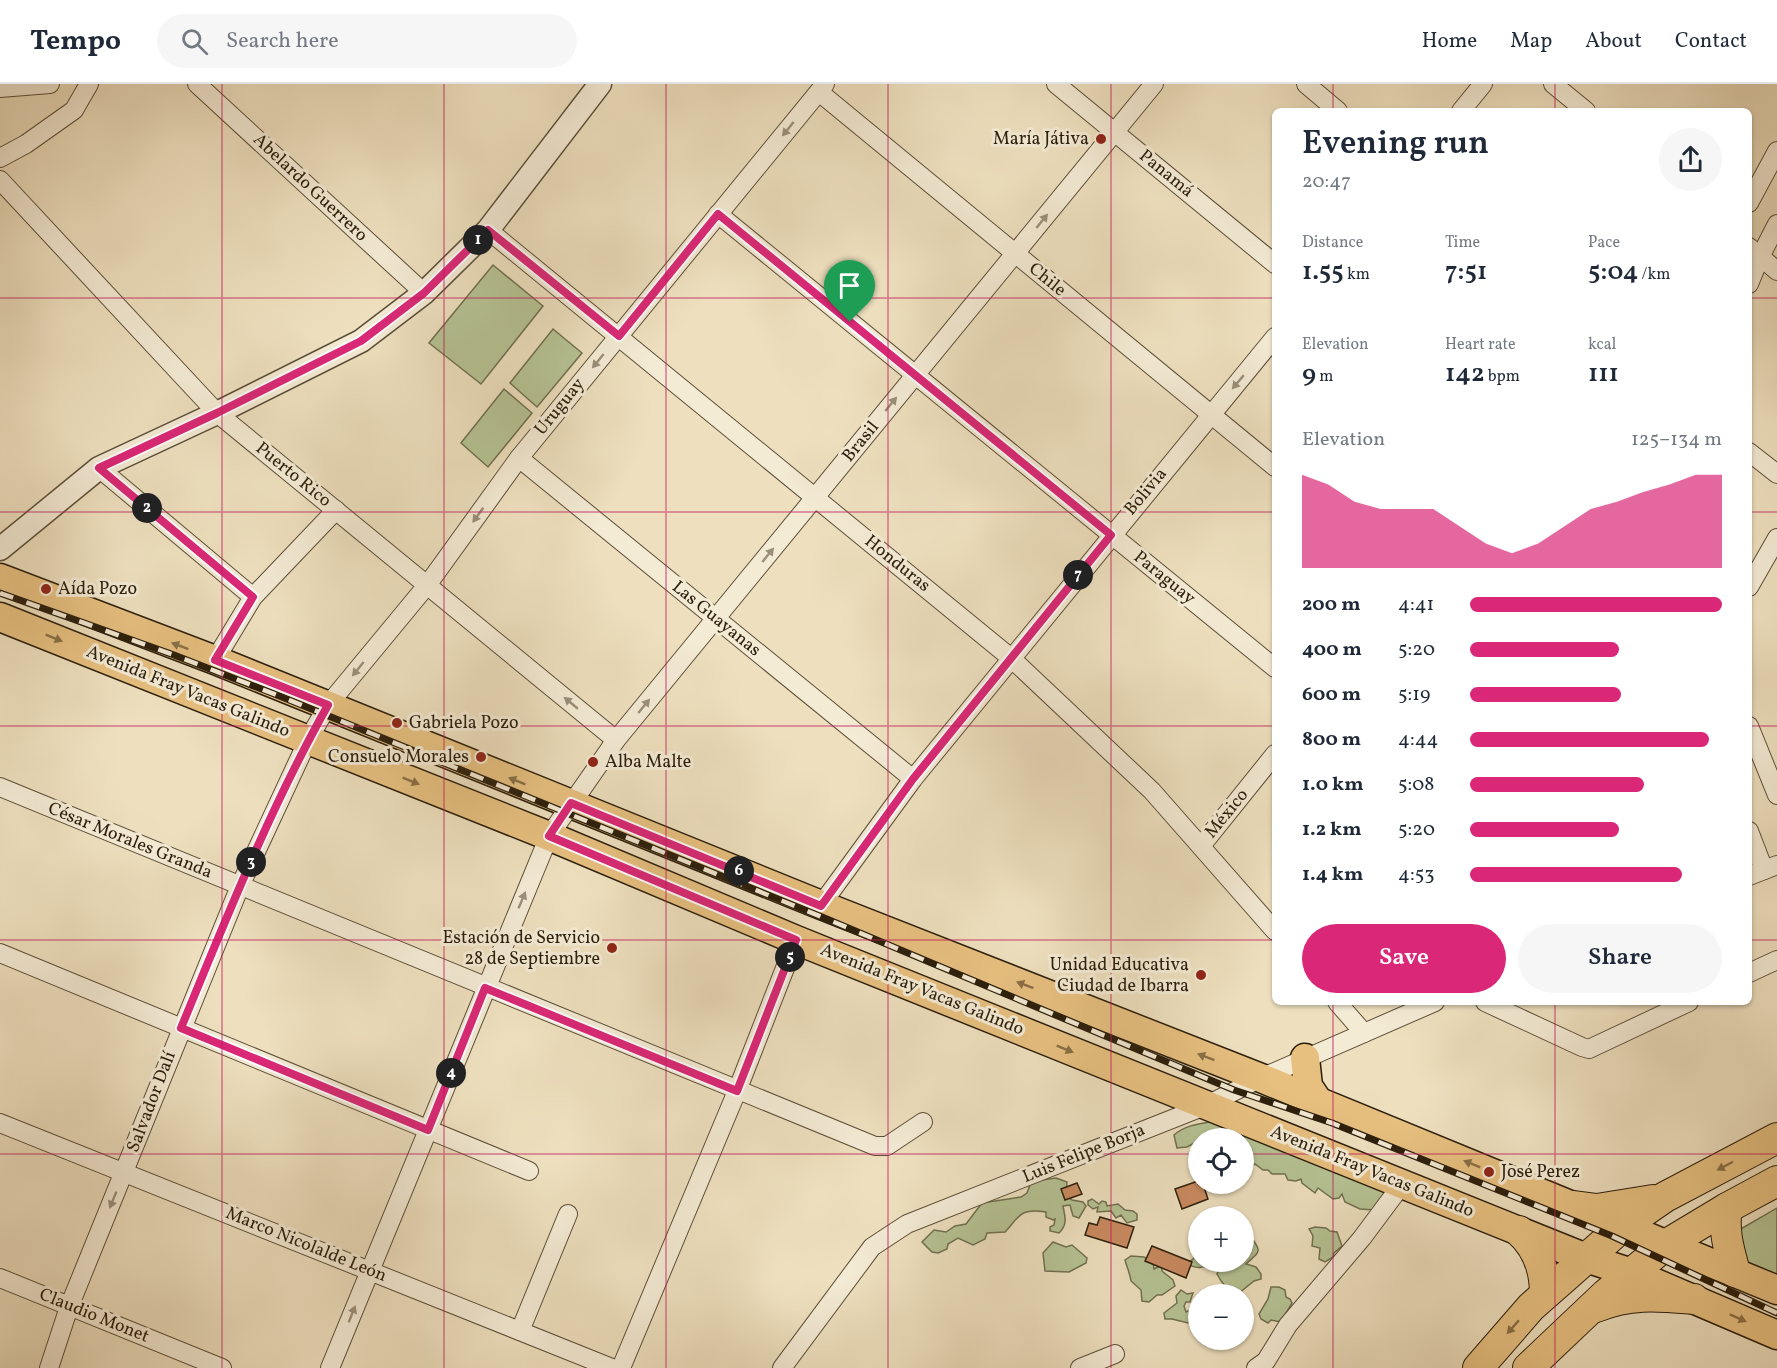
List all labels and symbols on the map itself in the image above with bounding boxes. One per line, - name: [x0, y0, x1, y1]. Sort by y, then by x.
- one-way arrow: [782, 121, 795, 137]
- place label: María Játiva: [993, 127, 1089, 152]
- street label: Abelardo Guerrero: [247, 128, 373, 248]
- marker: María Játiva: [1094, 132, 1108, 146]
- street label: Panamá: [1133, 144, 1199, 204]
- one-way arrow: [1035, 213, 1048, 229]
- pin: 1: [463, 225, 493, 255]
- street label: Chile: [1023, 257, 1071, 303]
- pin: [824, 260, 875, 322]
- one-way arrow: [592, 353, 605, 368]
- street label: Uruguay: [529, 373, 591, 441]
- one-way arrow: [1231, 374, 1244, 390]
- one-way arrow: [885, 396, 898, 412]
- street label: Brasil: [837, 416, 885, 468]
- street label: Puerto Rico: [250, 437, 336, 513]
- street label: Bolivia: [1119, 463, 1173, 521]
- pin: 2: [132, 493, 162, 523]
- one-way arrow: [472, 506, 484, 522]
- street label: Honduras: [859, 530, 935, 598]
- street label: Paraguay: [1128, 545, 1201, 611]
- one-way arrow: [761, 547, 774, 563]
- pin: 7: [1063, 560, 1093, 590]
- street label: Las Guayanas: [666, 575, 766, 663]
- place label: Aída Pozo: [58, 577, 137, 602]
- marker: Aída Pozo: [39, 582, 53, 596]
- one-way arrow: [46, 633, 64, 643]
- street label: Avenida Fray Vacas Galindo: [82, 640, 294, 744]
- one-way arrow: [171, 641, 189, 651]
- one-way arrow: [352, 661, 365, 677]
- one-way arrow: [564, 697, 579, 710]
- one-way arrow: [637, 698, 650, 713]
- place label: Gabriela Pozo: [409, 711, 519, 736]
- marker: Gabriela Pozo: [390, 716, 404, 730]
- place label: Consuelo Morales: [328, 745, 469, 770]
- marker: Consuelo Morales: [474, 750, 488, 764]
- place label: Alba Malte: [605, 750, 691, 775]
- marker: Alba Malte: [586, 755, 600, 769]
- one-way arrow: [508, 776, 526, 785]
- one-way arrow: [402, 777, 420, 786]
- street label: México: [1199, 784, 1255, 844]
- street label: César Morales Granda: [44, 797, 216, 885]
- pin: 3: [236, 847, 266, 877]
- pin: 6: [724, 856, 754, 886]
- one-way arrow: [517, 891, 527, 909]
- place label: Estación de Servicio 28 de Septiembre: [443, 926, 600, 972]
- street label: Avenida Fray Vacas Galindo: [816, 938, 1028, 1042]
- marker: Estación de Servicio 28 de Septiembre: [605, 941, 619, 955]
- pin: 5: [775, 942, 805, 972]
- place label: Unidad Educativa Ciudad de Ibarra: [1050, 953, 1189, 999]
- marker: Unidad Educativa Ciudad de Ibarra: [1194, 968, 1208, 982]
- one-way arrow: [1015, 980, 1033, 990]
- one-way arrow: [1056, 1044, 1074, 1054]
- street label: Salvador Dalí: [121, 1047, 183, 1156]
- one-way arrow: [1197, 1051, 1215, 1061]
- pin: 4: [436, 1058, 466, 1088]
- street label: Luis Felipe Borja: [1019, 1118, 1149, 1190]
- street label: Avenida Fray Vacas Galindo: [1266, 1120, 1478, 1224]
- one-way arrow: [1462, 1159, 1480, 1169]
- place label: José Perez: [1501, 1160, 1580, 1185]
- one-way arrow: [1717, 1161, 1734, 1170]
- marker: José Perez: [1482, 1165, 1496, 1179]
- one-way arrow: [108, 1191, 118, 1209]
- street label: Marco Nicolalde León: [222, 1201, 390, 1289]
- street label: Claudio Monet: [35, 1283, 153, 1349]
- one-way arrow: [348, 1305, 357, 1323]
- one-way arrow: [1729, 1313, 1747, 1323]
- one-way arrow: [1507, 1319, 1520, 1334]

